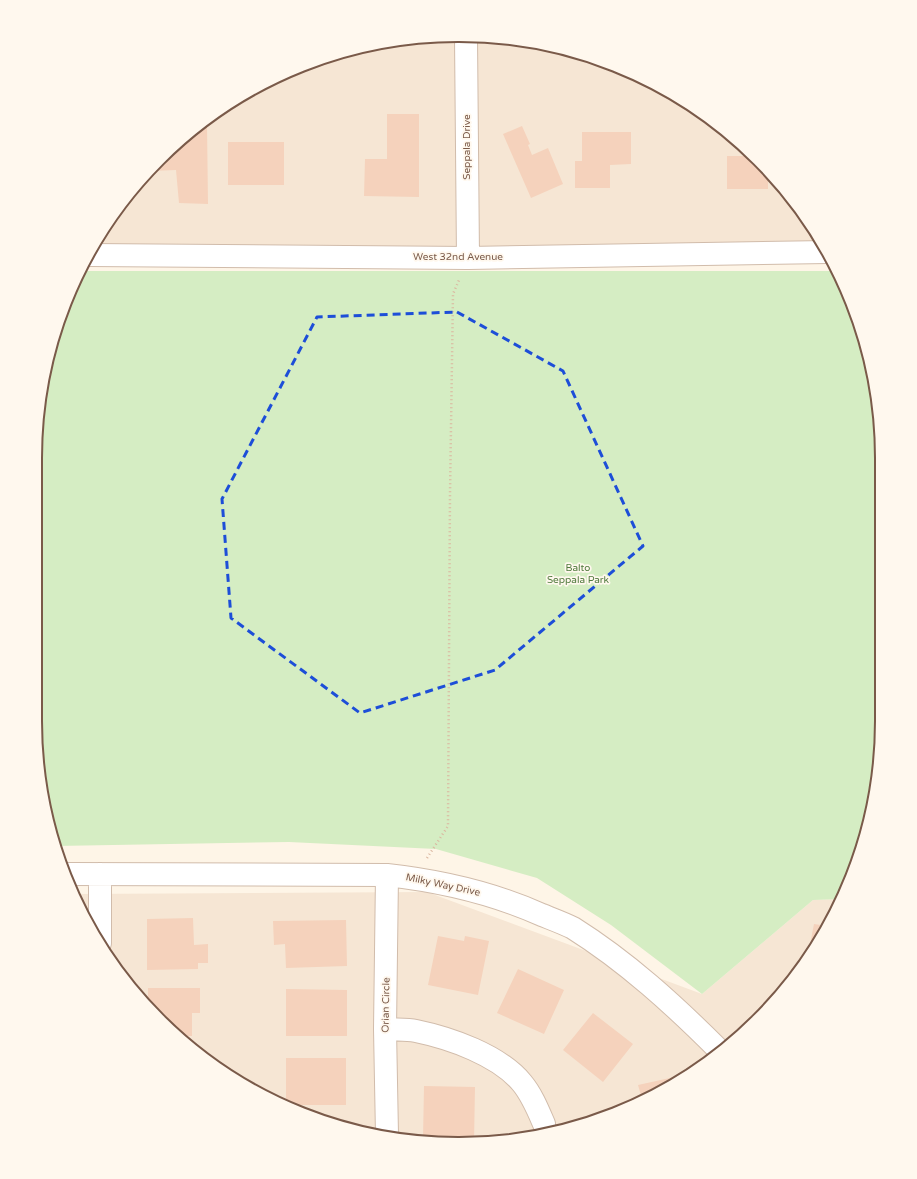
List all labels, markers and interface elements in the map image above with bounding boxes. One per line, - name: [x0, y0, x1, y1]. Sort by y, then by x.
- street label: Seppala Drive: [461, 114, 473, 180]
- street label: West 32nd Avenue: [413, 251, 503, 263]
- park label: Balto Seppala Park: [547, 562, 610, 586]
- street label: Milky Way Drive: [405, 871, 482, 899]
- street label: Orian Circle: [380, 977, 392, 1033]

